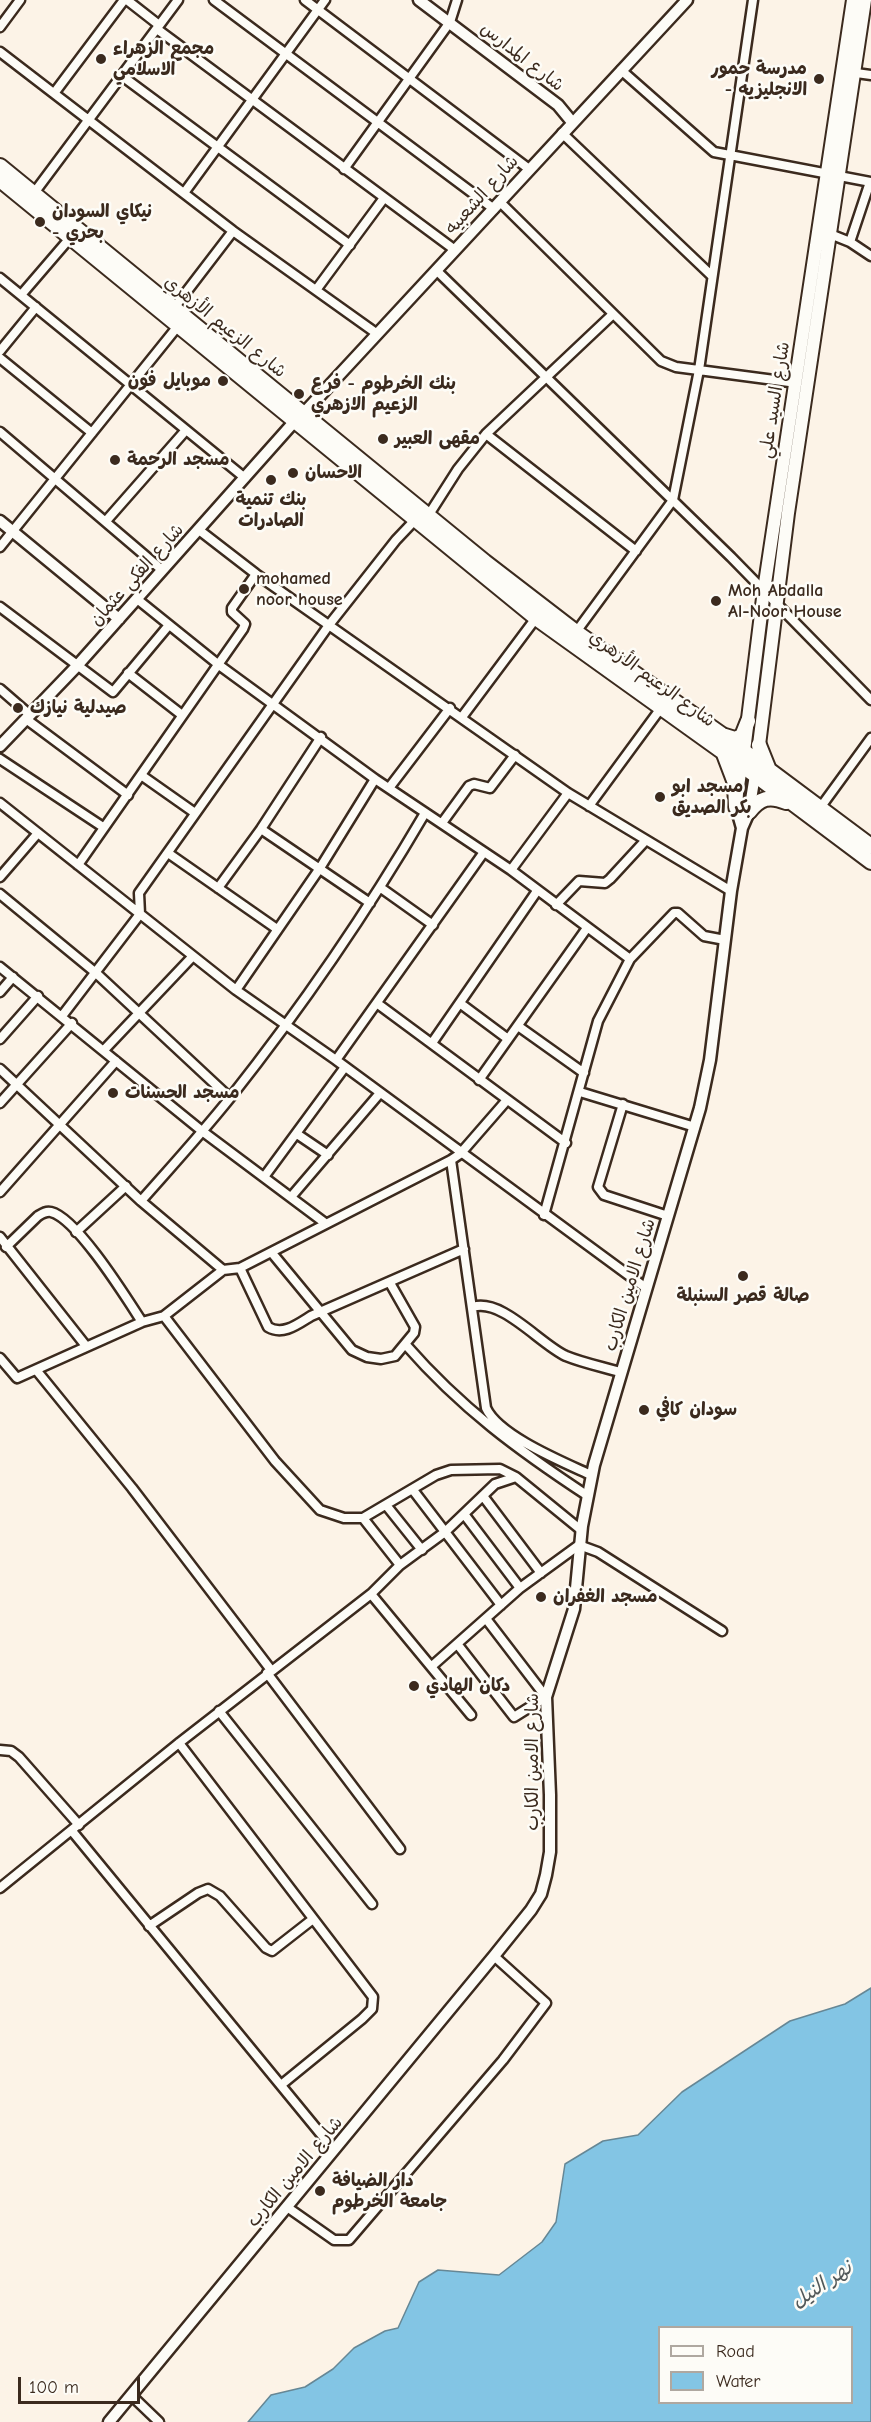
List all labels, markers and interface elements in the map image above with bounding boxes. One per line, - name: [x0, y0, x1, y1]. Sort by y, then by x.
- street label: شارع المدارس: [476, 18, 568, 96]
- place label: مجمع الزهراء الاسلامي: [113, 38, 214, 80]
- marker: مجمع الزهراء الاسلامي: [94, 52, 108, 66]
- place label: مدرسة حمور - الانجليزيه: [711, 58, 807, 100]
- marker: مدرسة حمور - الانجليزيه: [812, 72, 826, 86]
- street label: شارع الشعبيه: [441, 151, 523, 239]
- place label: نيكاي السودان - بحري: [52, 201, 152, 244]
- marker: نيكاي السودان - بحري: [33, 215, 47, 229]
- street label: شارع الزعيم الأزهري: [160, 271, 290, 383]
- street label: شارع السيد علي: [755, 340, 795, 460]
- place label: موبايل فون: [128, 370, 211, 392]
- place label: بنك الخرطوم - فرع الزعيم الازهري: [311, 373, 456, 416]
- marker: موبايل فون: [216, 374, 230, 388]
- marker: بنك الخرطوم - فرع الزعيم الازهري: [292, 387, 306, 401]
- place label: مقهى العبير: [395, 428, 480, 450]
- marker: مقهى العبير: [376, 432, 390, 446]
- place label: مسجد الرحمة: [127, 449, 229, 471]
- marker: مسجد الرحمة: [108, 453, 122, 467]
- place label: الاحسان: [305, 462, 362, 484]
- marker: الاحسان: [286, 466, 300, 480]
- marker: بنك تنمية الصادرات: [264, 473, 278, 487]
- place label: بنك تنمية الصادرات: [236, 489, 306, 532]
- street label: شارع الفكي عثمان: [85, 519, 189, 631]
- place label: mohamed noor house: [256, 568, 343, 610]
- place label: Moh Abdalla Al-Noor House: [728, 580, 842, 622]
- marker: mohamed noor house: [237, 582, 251, 596]
- marker: Moh Abdalla Al-Noor House: [709, 594, 723, 608]
- street label: شارع الزعيم الأزهري: [585, 626, 719, 732]
- place label: صيدلية نيازك: [30, 697, 126, 719]
- marker: صيدلية نيازك: [11, 701, 25, 715]
- place label: مسجد ابو بكر الصديق: [672, 776, 752, 818]
- marker: مسجد ابو بكر الصديق: [653, 790, 667, 804]
- place label: مسجد الحسنات: [125, 1082, 239, 1104]
- marker: مسجد الحسنات: [106, 1086, 120, 1100]
- street label: شارع الامين الكارب: [600, 1216, 660, 1354]
- marker: صالة قصر السنبلة: [736, 1269, 750, 1283]
- place label: صالة قصر السنبلة: [676, 1285, 810, 1307]
- place label: سودان كافي: [656, 1399, 737, 1421]
- marker: سودان كافي: [637, 1403, 651, 1417]
- place label: مسجد الغفران: [553, 1586, 657, 1608]
- marker: مسجد الغفران: [534, 1590, 548, 1604]
- place label: دكان الهادي: [426, 1675, 510, 1697]
- marker: دكان الهادي: [407, 1679, 421, 1693]
- street label: شارع الامين الكارب: [522, 1693, 544, 1831]
- street label: شارع الامين الكارب: [242, 2112, 348, 2232]
- place label: دار الضيافة جامعة الخرطوم: [332, 2170, 447, 2212]
- marker: دار الضيافة جامعة الخرطوم: [313, 2184, 327, 2198]
- water label: نهر النيل: [787, 2256, 857, 2314]
- legend: [658, 2326, 853, 2404]
- text: Road: [716, 2341, 755, 2362]
- scale bar: [21, 2365, 142, 2403]
- text: Water: [716, 2371, 760, 2392]
- text: 100 m: [29, 2377, 79, 2398]

